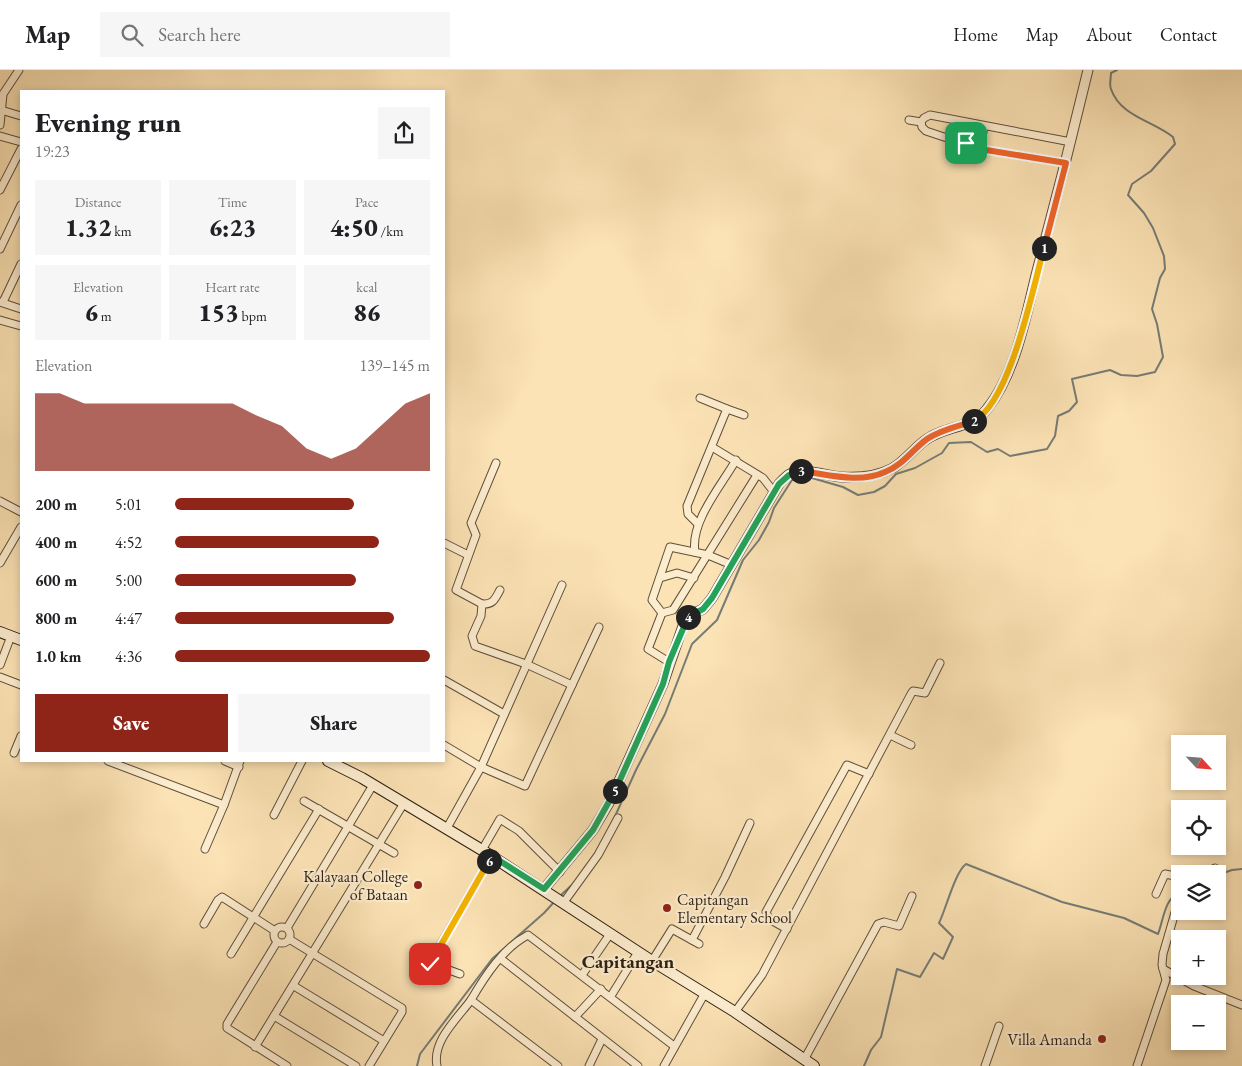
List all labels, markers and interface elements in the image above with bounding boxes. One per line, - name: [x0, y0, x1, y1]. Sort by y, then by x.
- search box: [100, 12, 450, 57]
- text: Map: [25, 19, 70, 50]
- icon: search: [118, 21, 146, 49]
- text: Search here: [158, 22, 241, 47]
- text: Home: [953, 23, 998, 46]
- text: Map: [1026, 23, 1058, 46]
- text: About: [1086, 23, 1132, 46]
- text: Contact: [1160, 23, 1217, 46]
- text: Evening run: [35, 104, 181, 140]
- button: share: [378, 107, 430, 159]
- pin: [945, 122, 987, 164]
- icon: arrive: [952, 129, 980, 157]
- text: 19:23: [35, 141, 70, 162]
- text: Distance: [75, 193, 122, 211]
- text: Time: [218, 193, 247, 211]
- text: Pace: [355, 193, 379, 211]
- text: 1.32: [65, 211, 111, 243]
- text: 6:23: [209, 211, 256, 243]
- text: 4:50: [330, 211, 378, 243]
- text: km: [111, 222, 132, 240]
- text: /km: [378, 222, 404, 240]
- pin: 1: [1032, 236, 1056, 260]
- text: 1: [1041, 239, 1048, 257]
- text: Elevation: [73, 278, 123, 296]
- text: Heart rate: [205, 278, 260, 296]
- text: kcal: [356, 278, 377, 296]
- text: 6: [85, 296, 98, 328]
- text: 153: [198, 296, 239, 328]
- text: 86: [353, 296, 380, 328]
- text: m: [98, 307, 112, 325]
- text: bpm: [239, 307, 267, 325]
- text: Elevation: [35, 355, 93, 376]
- text: 139–145 m: [359, 355, 430, 376]
- pin: 2: [962, 408, 986, 434]
- text: 2: [971, 412, 978, 430]
- pin: 3: [788, 458, 814, 484]
- text: 3: [798, 462, 805, 480]
- text: 200 m: [35, 494, 77, 515]
- text: 5:01: [115, 494, 142, 515]
- text: 400 m: [35, 532, 77, 553]
- text: 4:52: [115, 532, 142, 553]
- text: 600 m: [35, 570, 77, 591]
- text: 5:00: [115, 570, 142, 591]
- pin: 4: [676, 604, 700, 630]
- text: 800 m: [35, 608, 77, 629]
- text: 4:47: [115, 608, 142, 629]
- text: 4: [685, 608, 692, 626]
- text: 1.0 km: [35, 646, 81, 667]
- text: 4:36: [115, 646, 142, 667]
- button: Save: [35, 694, 228, 752]
- button: Share: [238, 694, 430, 752]
- north arrow: [1171, 735, 1226, 790]
- map controls: [1171, 735, 1226, 1050]
- pin: 5: [602, 778, 628, 804]
- text: 5: [612, 782, 619, 800]
- button: locate: [1171, 800, 1226, 855]
- pin: 6: [476, 848, 502, 874]
- text: 6: [486, 852, 493, 870]
- button: layers: [1171, 865, 1226, 920]
- place label: Kalayaan College of Bataan: [303, 866, 409, 905]
- marker: Kalayaan College of Bataan: [412, 879, 424, 891]
- place label: Capitangan Elementary School: [677, 889, 792, 928]
- marker: Capitangan Elementary School: [661, 902, 673, 914]
- button: +: [1171, 930, 1226, 985]
- pin: [409, 943, 451, 985]
- district label: Capitangan: [582, 949, 674, 974]
- icon: check: [416, 950, 444, 978]
- button: −: [1171, 995, 1226, 1050]
- place label: Villa Amanda: [1008, 1029, 1093, 1050]
- marker: Villa Amanda: [1096, 1033, 1108, 1045]

